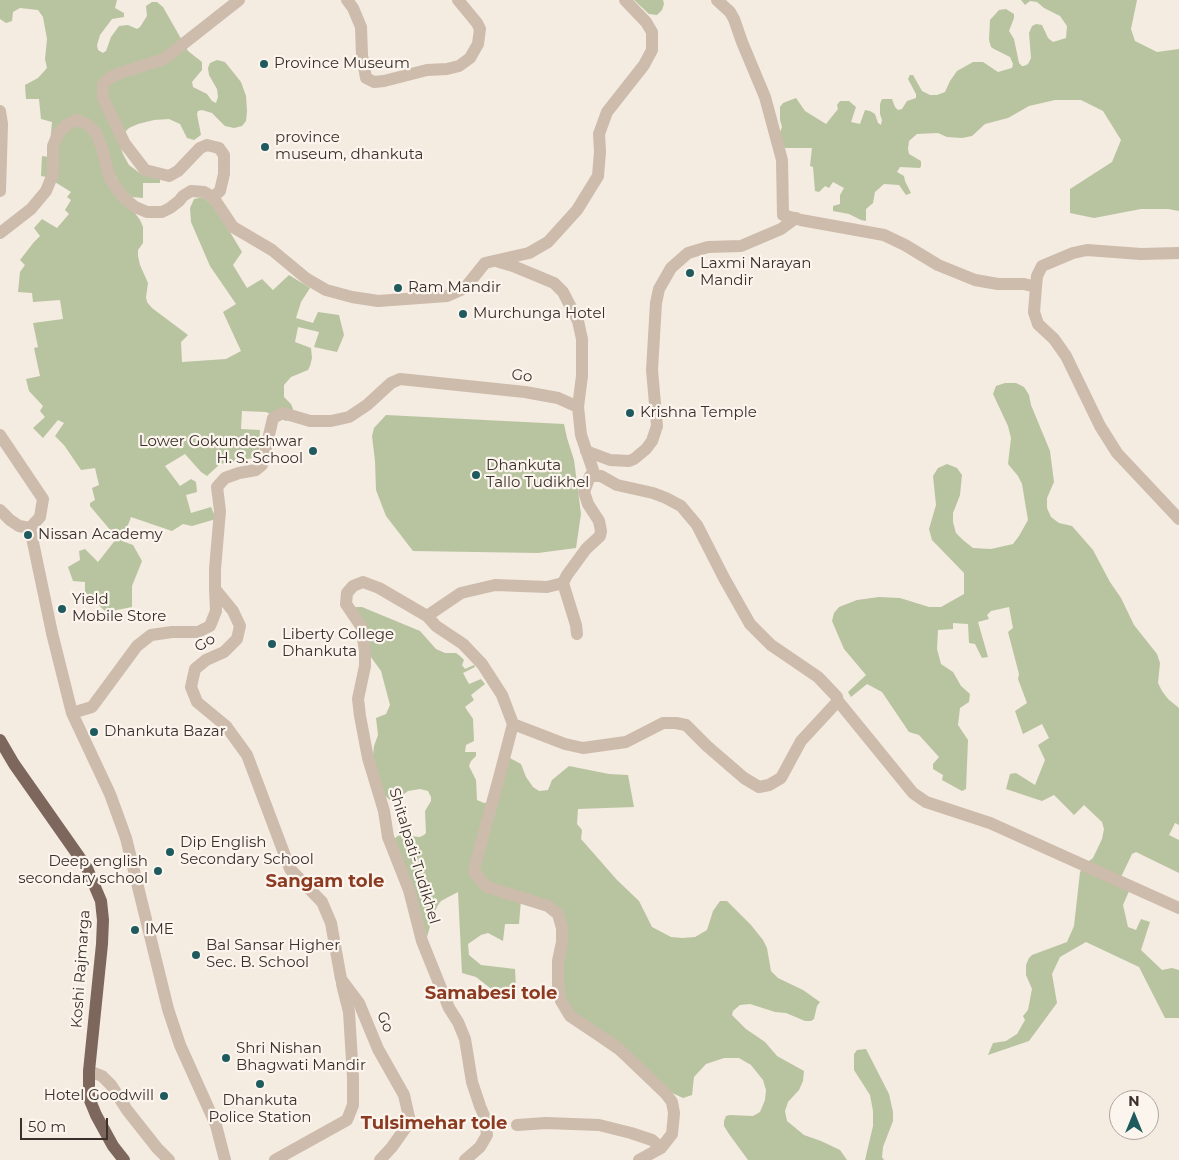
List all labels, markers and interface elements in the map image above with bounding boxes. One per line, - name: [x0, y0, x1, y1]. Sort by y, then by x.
- place label: Province Museum: [274, 55, 410, 73]
- marker: Province Museum: [258, 58, 270, 70]
- place label: province museum, dhankuta: [275, 129, 423, 164]
- marker: province museum, dhankuta: [259, 141, 271, 153]
- place label: Laxmi Narayan Mandir: [700, 255, 811, 290]
- marker: Laxmi Narayan Mandir: [684, 267, 696, 279]
- place label: Ram Mandir: [408, 279, 501, 297]
- marker: Ram Mandir: [392, 282, 404, 294]
- place label: Murchunga Hotel: [473, 305, 605, 323]
- marker: Murchunga Hotel: [457, 308, 469, 320]
- street label: Go: [510, 366, 534, 386]
- place label: Krishna Temple: [640, 404, 757, 422]
- marker: Krishna Temple: [624, 407, 636, 419]
- place label: Lower Gokundeshwar H. S. School: [139, 433, 303, 468]
- marker: Lower Gokundeshwar H. S. School: [307, 445, 319, 457]
- place label: Dhankuta Tallo Tudikhel: [486, 457, 589, 492]
- marker: Dhankuta Tallo Tudikhel: [470, 469, 482, 481]
- place label: Nissan Academy: [38, 526, 163, 544]
- marker: Nissan Academy: [22, 529, 34, 541]
- place label: Yield Mobile Store: [72, 591, 166, 626]
- marker: Yield Mobile Store: [56, 603, 68, 615]
- place label: Liberty College Dhankuta: [282, 626, 394, 661]
- street label: Go: [191, 630, 219, 656]
- marker: Liberty College Dhankuta: [266, 638, 278, 650]
- place label: Dhankuta Bazar: [104, 723, 226, 741]
- marker: Dhankuta Bazar: [88, 726, 100, 738]
- street label: Shitalpati-Tudikhel: [385, 786, 443, 926]
- place label: Dip English Secondary School: [180, 834, 314, 869]
- marker: Dip English Secondary School: [164, 846, 176, 858]
- place label: Deep english secondary school: [18, 853, 148, 888]
- marker: Deep english secondary school: [152, 865, 164, 877]
- district label: Sangam tole: [266, 871, 384, 893]
- street label: Koshi Rajmarga: [68, 909, 94, 1029]
- place label: IME: [145, 921, 174, 939]
- marker: IME: [129, 924, 141, 936]
- place label: Bal Sansar Higher Sec. B. School: [206, 937, 340, 972]
- marker: Bal Sansar Higher Sec. B. School: [190, 949, 202, 961]
- district label: Samabesi tole: [425, 983, 557, 1005]
- street label: Go: [373, 1009, 397, 1035]
- place label: Shri Nishan Bhagwati Mandir: [236, 1040, 366, 1075]
- marker: Shri Nishan Bhagwati Mandir: [220, 1052, 232, 1064]
- marker: Dhankuta Police Station: [254, 1078, 266, 1090]
- place label: Hotel Goodwill: [44, 1087, 154, 1105]
- marker: Hotel Goodwill: [158, 1090, 170, 1102]
- north arrow: [1109, 1090, 1159, 1140]
- place label: Dhankuta Police Station: [209, 1092, 311, 1127]
- text: N: [1128, 1092, 1140, 1110]
- scale bar: [22, 1108, 110, 1140]
- district label: Tulsimehar tole: [361, 1113, 507, 1135]
- text: 50 m: [28, 1117, 66, 1136]

